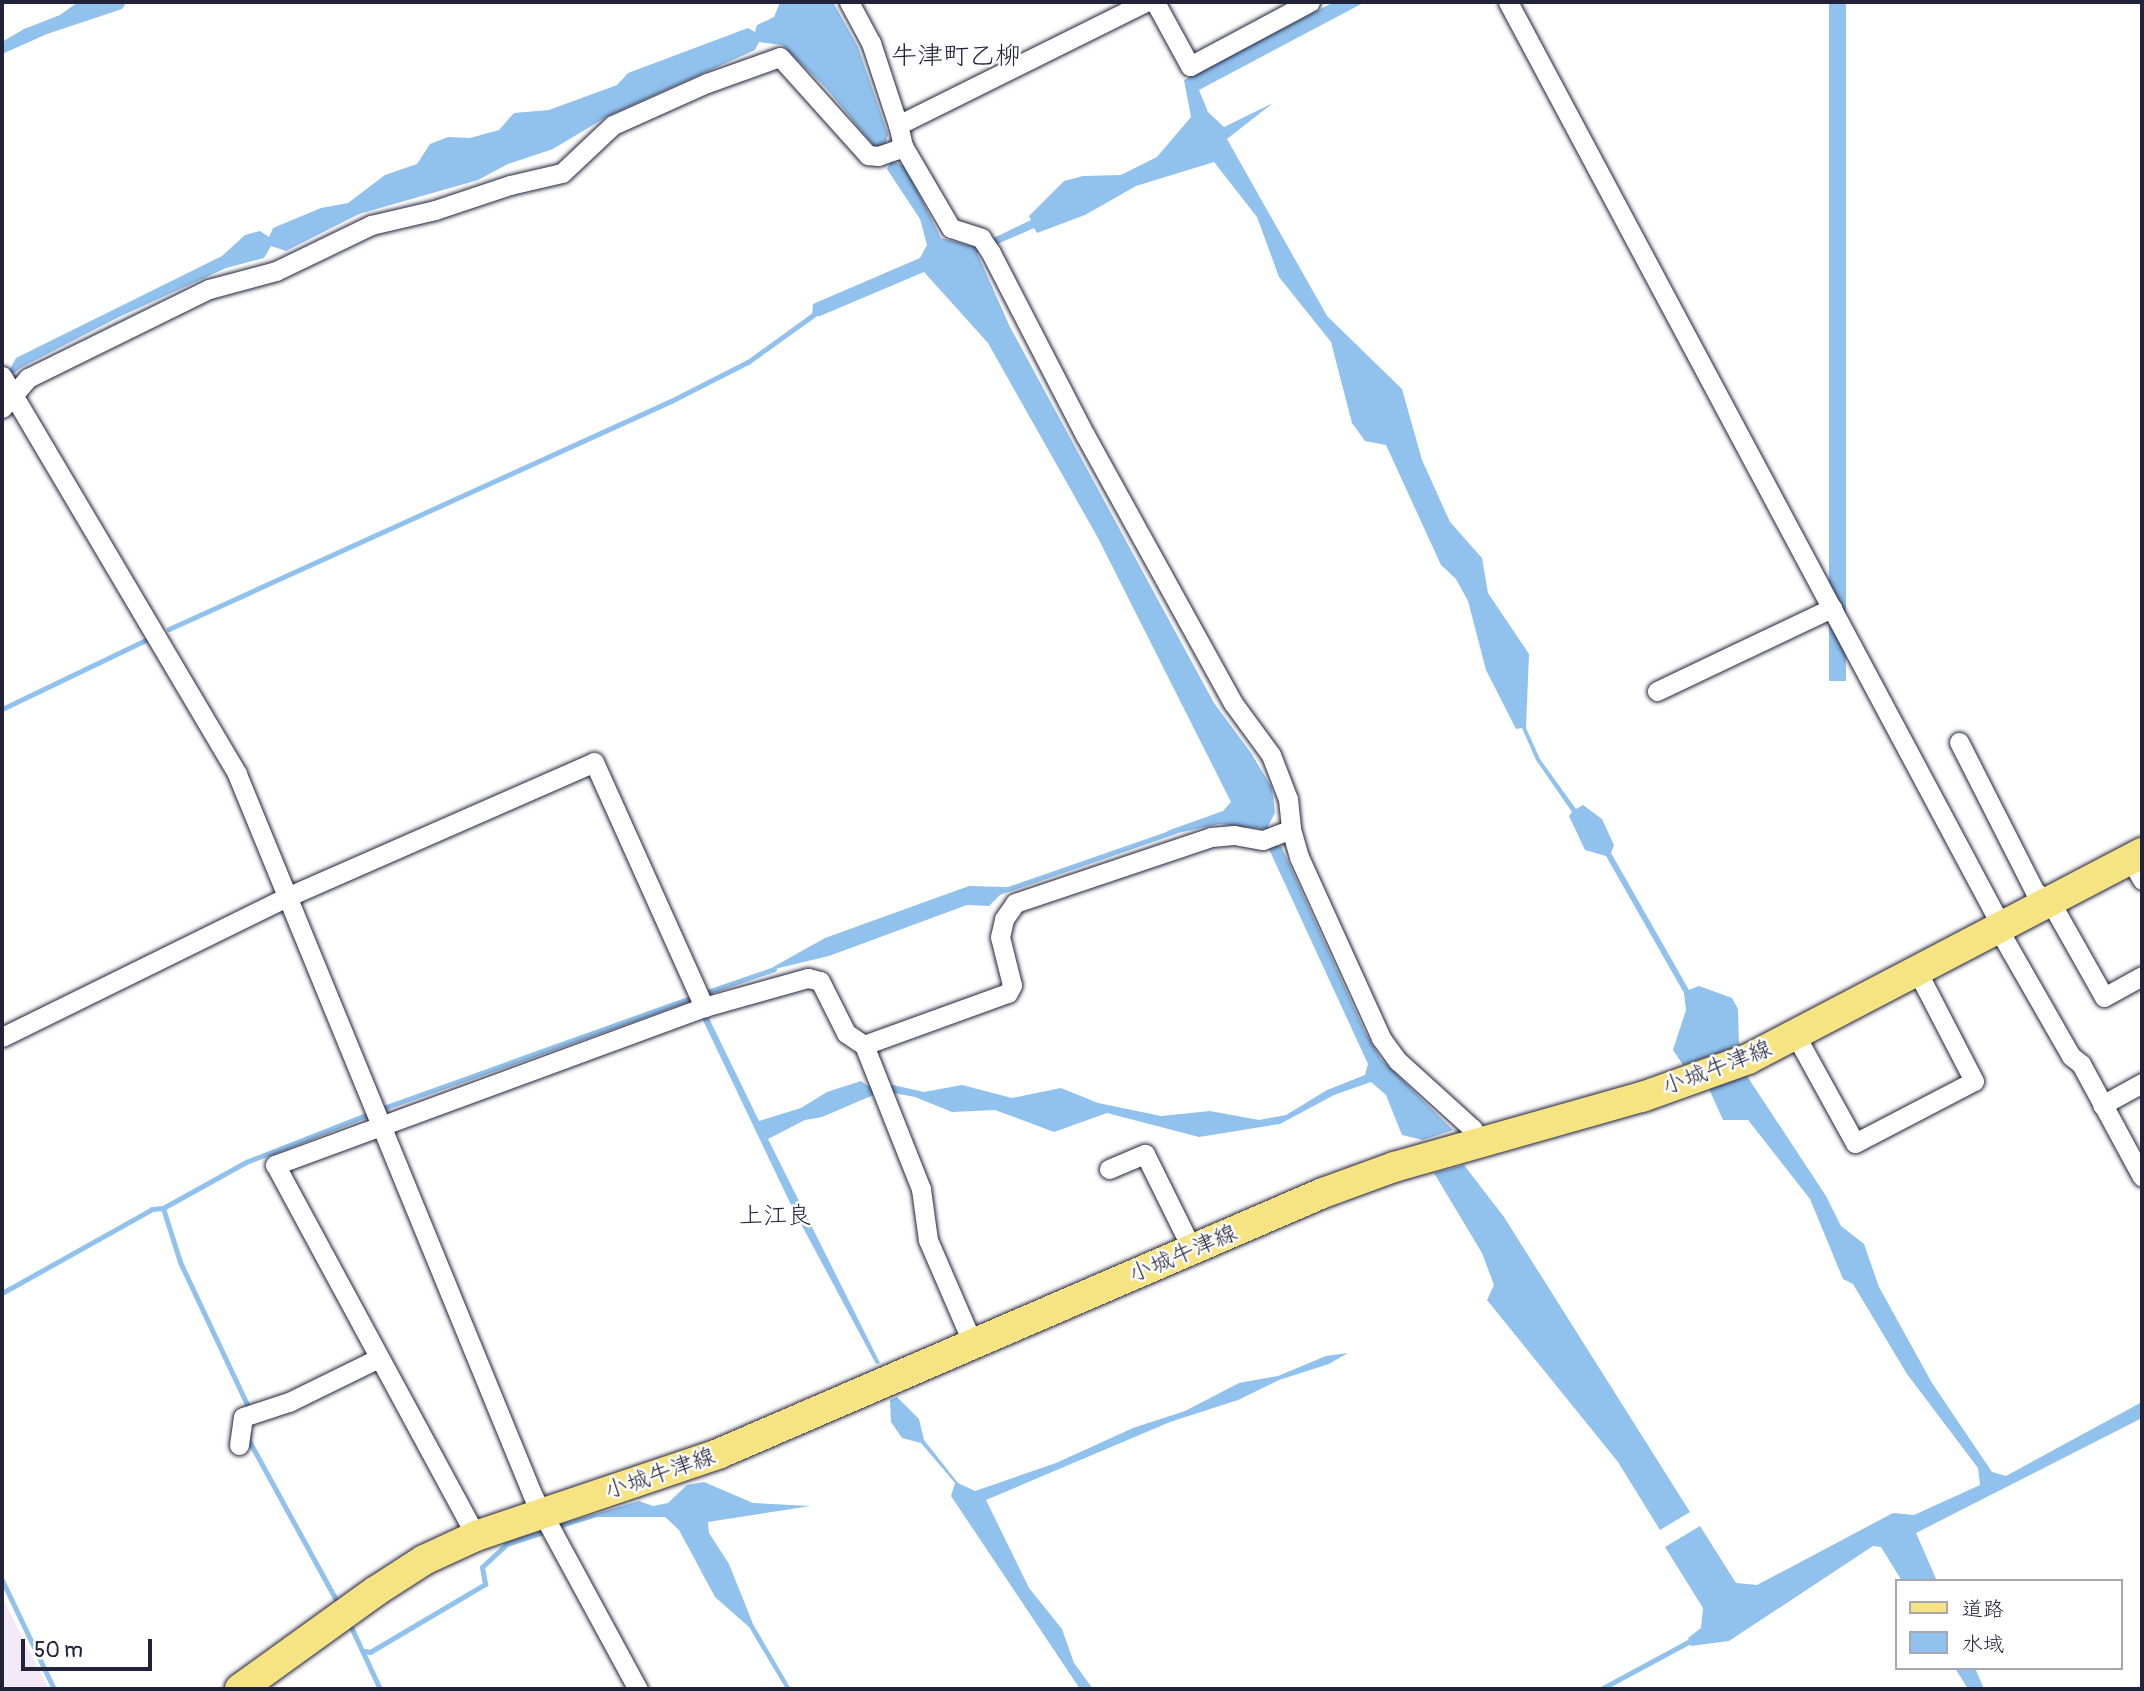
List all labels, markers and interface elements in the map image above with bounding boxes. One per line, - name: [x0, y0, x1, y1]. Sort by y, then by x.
- district label: 牛津町乙柳: [891, 41, 1021, 73]
- street label: 小城牛津線: [1658, 1035, 1776, 1101]
- district label: 上江良: [739, 1202, 811, 1230]
- street label: 小城牛津線: [1125, 1219, 1241, 1289]
- street label: 小城牛津線: [601, 1442, 719, 1506]
- legend: [1896, 1579, 2123, 1670]
- text: 道路: [1962, 1596, 2004, 1623]
- scale bar: [24, 1624, 156, 1668]
- text: 水域: [1962, 1631, 2004, 1658]
- text: 50 m: [34, 1637, 83, 1664]

